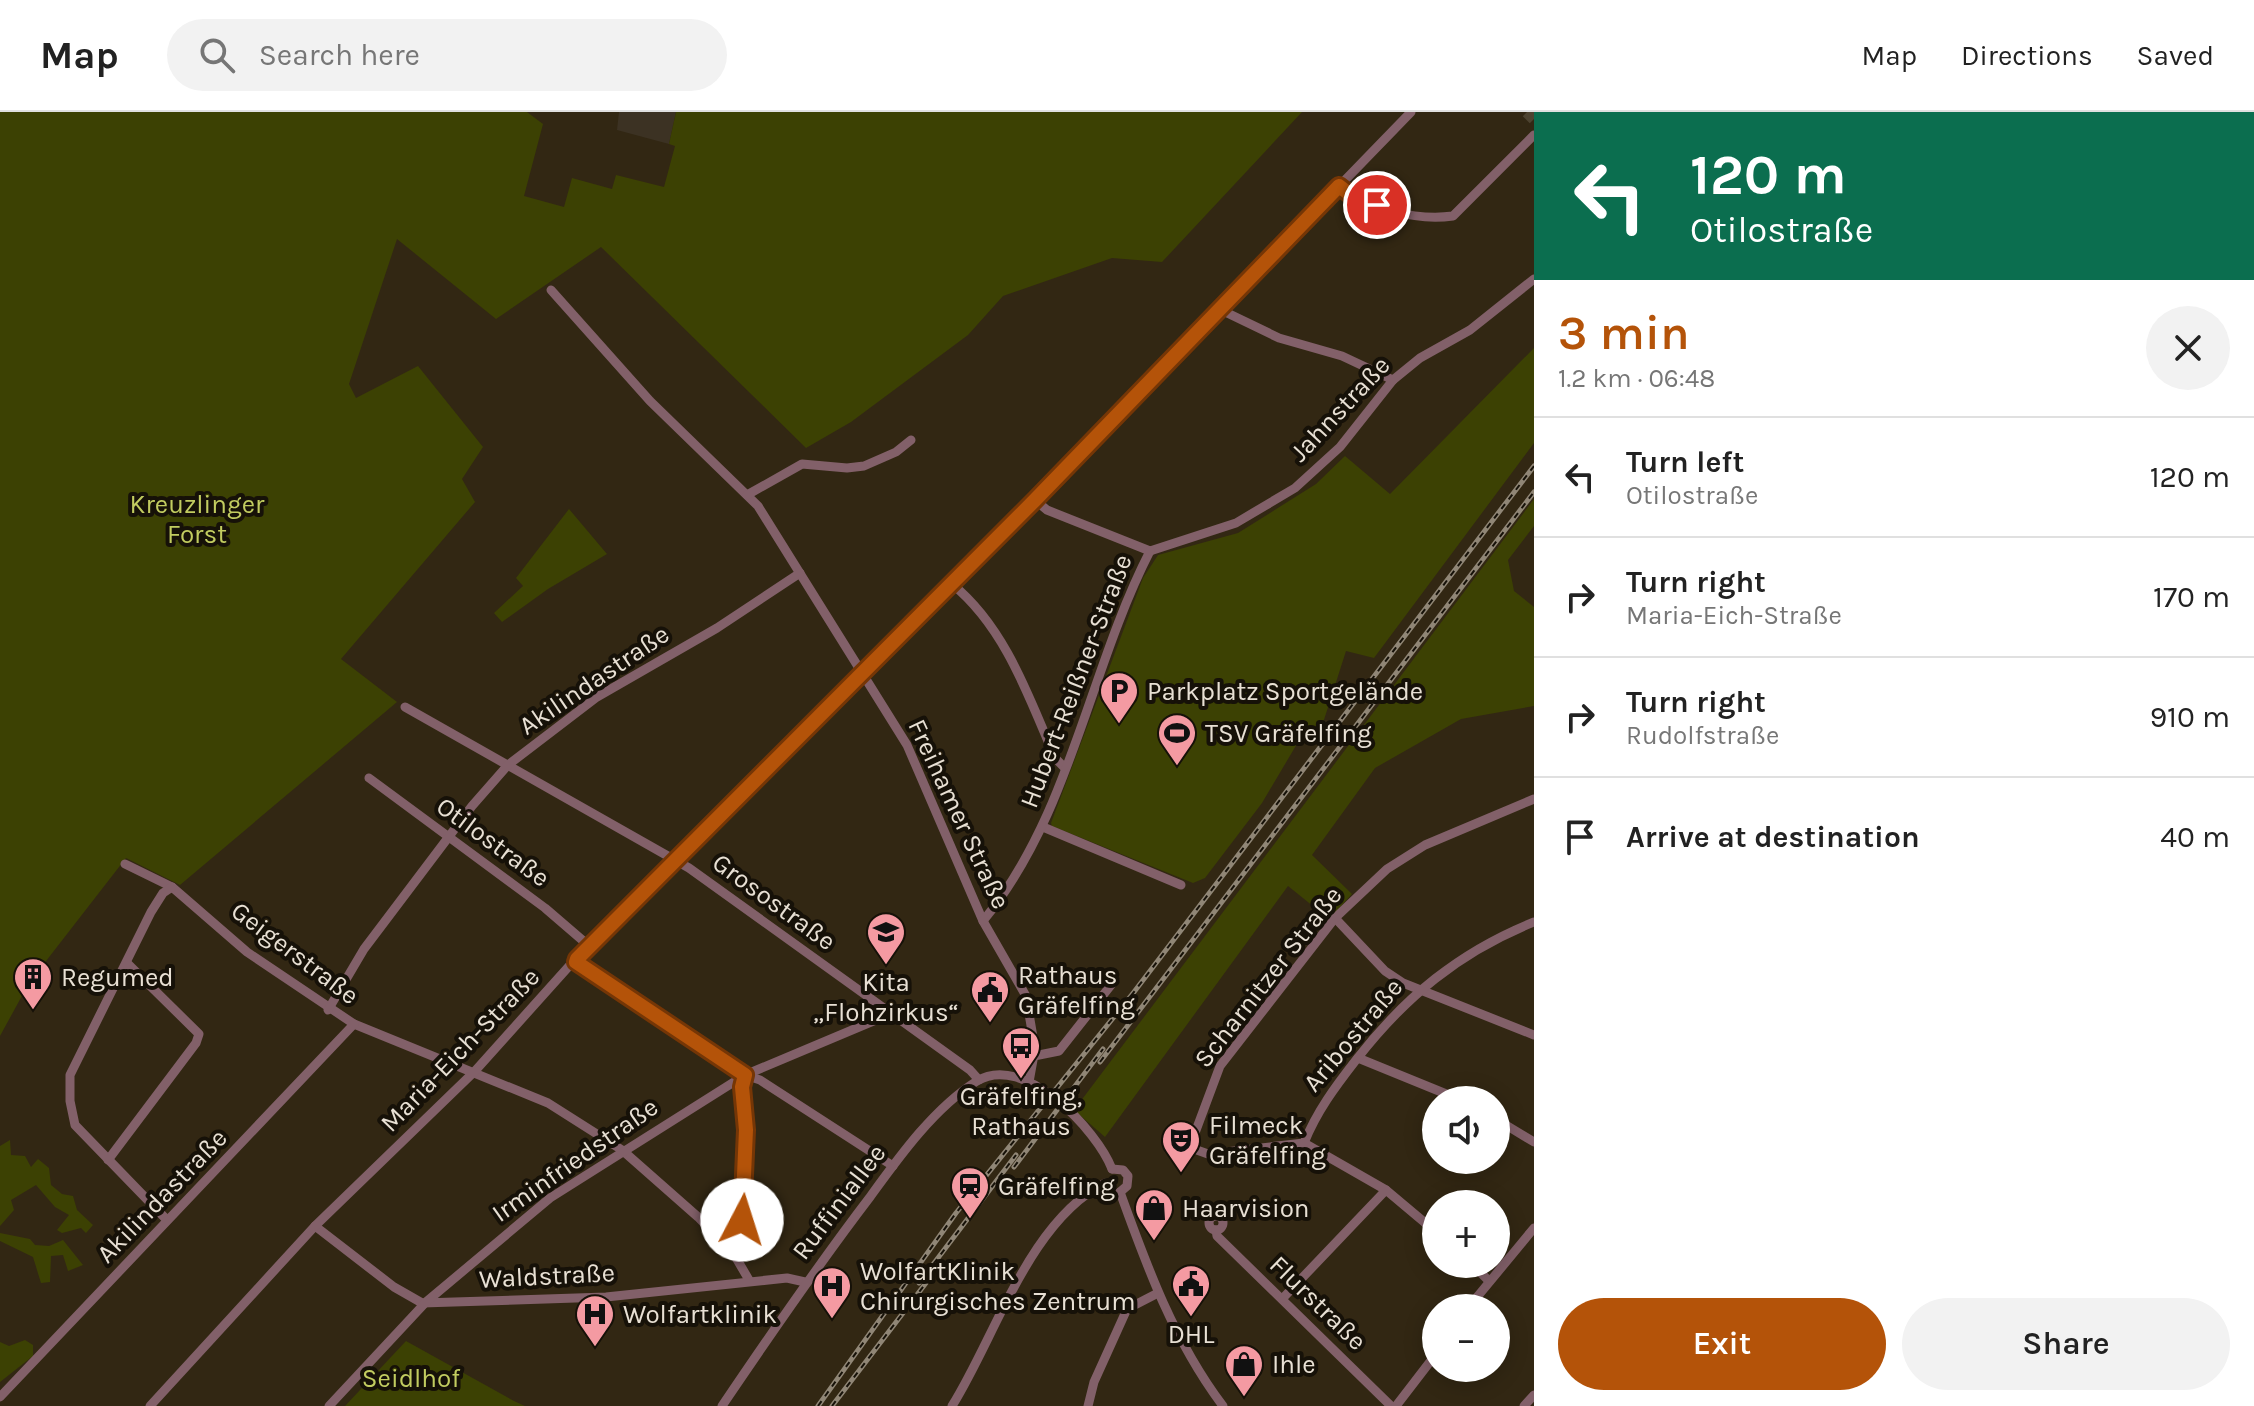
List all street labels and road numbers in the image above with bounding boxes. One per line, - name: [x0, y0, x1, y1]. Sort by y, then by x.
- street label: Jahnstraße: [1283, 350, 1397, 468]
- street label: Hubert-Reißner-Straße: [1013, 550, 1139, 812]
- street label: Akilindastraße: [513, 618, 675, 742]
- street label: Freihamer Straße: [901, 714, 1017, 914]
- street label: Otilostraße: [430, 791, 556, 893]
- street label: Grosostraße: [706, 847, 842, 957]
- street label: Scharnitzer Straße: [1188, 880, 1348, 1074]
- street label: Geigerstraße: [225, 895, 365, 1011]
- street label: Maria-Eich-Straße: [374, 962, 546, 1138]
- street label: Aribostraße: [1297, 972, 1409, 1098]
- street label: Irminfriedstraße: [486, 1091, 664, 1229]
- street label: Akilindastraße: [90, 1123, 234, 1269]
- street label: Ruffiniallee: [786, 1138, 892, 1266]
- street label: Flurstraße: [1263, 1249, 1373, 1357]
- street label: Waldstraße: [478, 1257, 616, 1295]

